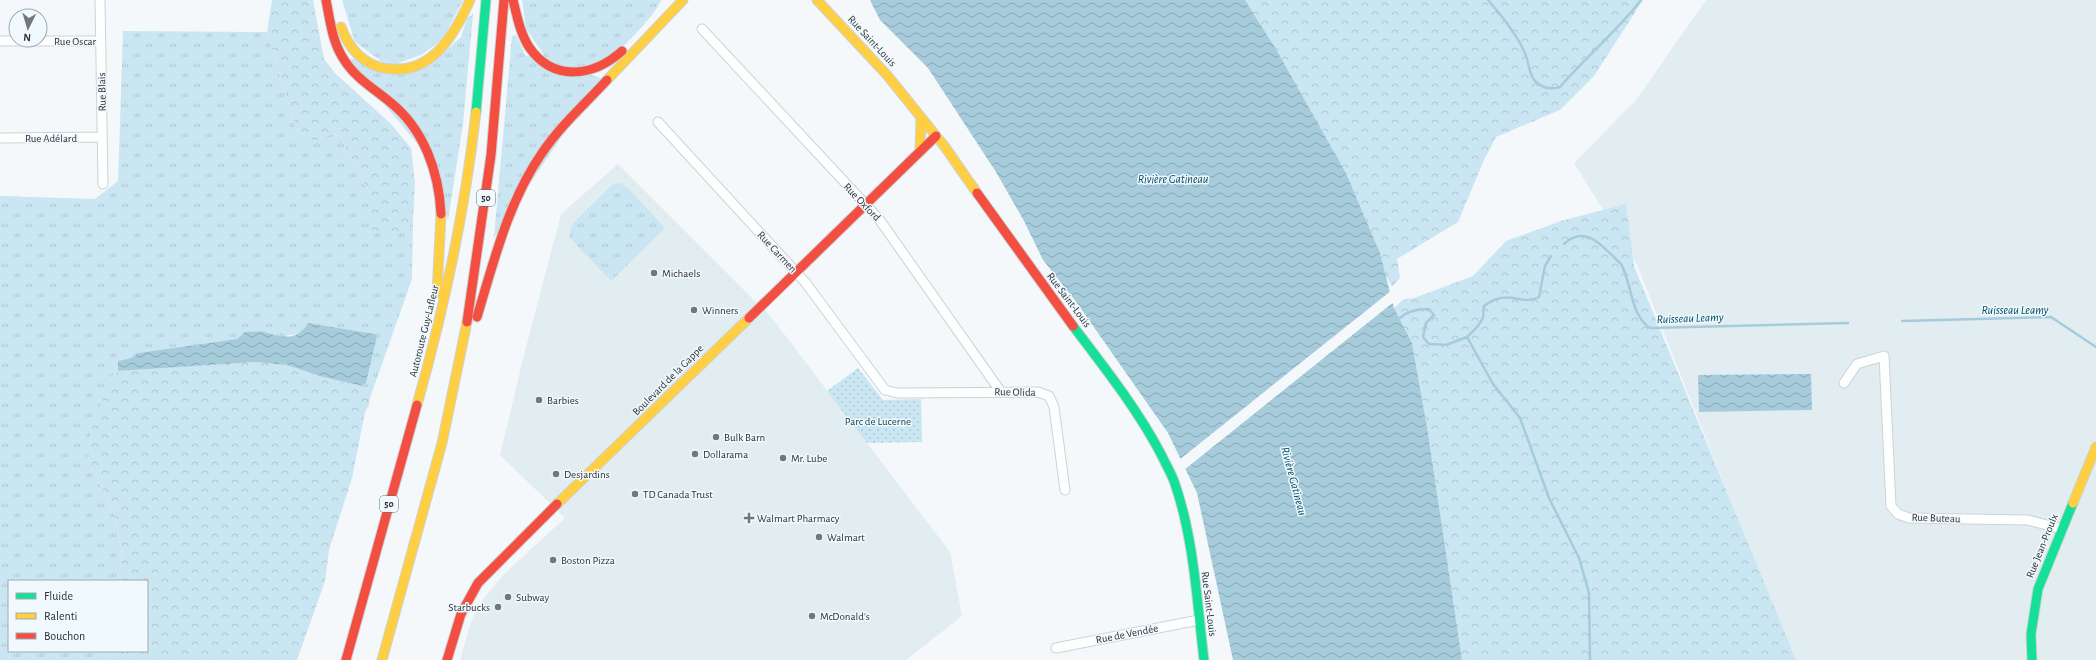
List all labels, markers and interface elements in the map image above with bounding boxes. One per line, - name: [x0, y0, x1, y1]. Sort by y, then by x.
- north arrow: [8, 8, 48, 48]
- street label: Rue Saint-Louis: [846, 13, 898, 69]
- text: N: [23, 32, 31, 43]
- street label: Rue Oscar: [54, 36, 96, 47]
- street label: Rue Blais: [96, 73, 108, 111]
- street label: Rue Adélard: [25, 133, 77, 144]
- water label: Rivière Gatineau: [1138, 173, 1209, 185]
- street label: Rue Oxford: [841, 181, 883, 223]
- road number: 50: [477, 190, 495, 206]
- street label: Rue Carmen: [755, 229, 799, 275]
- marker: Michaels: [649, 268, 659, 278]
- place label: Michaels: [662, 268, 700, 279]
- street label: Rue Saint-Louis: [1045, 271, 1093, 329]
- street label: Autoroute Guy-Lafleur: [407, 283, 441, 378]
- water label: Ruisseau Leamy: [1982, 304, 2049, 316]
- marker: Winners: [689, 305, 699, 315]
- place label: Winners: [702, 305, 738, 316]
- water label: Ruisseau Leamy: [1656, 311, 1724, 325]
- street label: Boulevard de la Gappe: [630, 342, 706, 418]
- street label: Rue Olida: [994, 386, 1036, 398]
- marker: Barbies: [534, 395, 544, 405]
- place label: Barbies: [547, 395, 579, 406]
- park label: Parc de Lucerne: [845, 416, 911, 427]
- marker: Bulk Barn: [711, 432, 721, 442]
- place label: Bulk Barn: [724, 432, 765, 443]
- water label: Rivière Gatineau: [1279, 445, 1309, 517]
- marker: Dollarama: [690, 449, 700, 459]
- place label: Dollarama: [703, 449, 748, 460]
- marker: Mr. Lube: [778, 453, 788, 463]
- place label: Mr. Lube: [791, 453, 827, 464]
- marker: Desjardins: [551, 469, 561, 479]
- place label: Desjardins: [564, 469, 610, 480]
- marker: TD Canada Trust: [630, 489, 640, 499]
- place label: TD Canada Trust: [643, 489, 713, 500]
- road number: 50: [380, 496, 398, 512]
- street label: Rue Buteau: [1911, 512, 1961, 524]
- street label: Rue Jean-Proulx: [2024, 512, 2060, 580]
- marker: Walmart Pharmacy: [744, 513, 754, 523]
- place label: Walmart Pharmacy: [757, 513, 840, 524]
- marker: Walmart: [814, 532, 824, 542]
- place label: Walmart: [827, 532, 865, 543]
- marker: Boston Pizza: [548, 555, 558, 565]
- place label: Boston Pizza: [561, 555, 615, 566]
- street label: Rue Saint-Louis: [1200, 571, 1218, 637]
- legend: [8, 580, 148, 652]
- text: Fluide: [44, 590, 73, 602]
- marker: Subway: [503, 592, 513, 602]
- place label: Subway: [516, 592, 549, 603]
- place label: Starbucks: [448, 602, 490, 613]
- marker: Starbucks: [493, 602, 503, 612]
- text: Ralenti: [44, 610, 77, 622]
- marker: McDonald's: [807, 611, 817, 621]
- place label: McDonald's: [820, 611, 870, 622]
- street label: Rue de Vendée: [1095, 623, 1159, 645]
- text: Bouchon: [44, 630, 85, 642]

